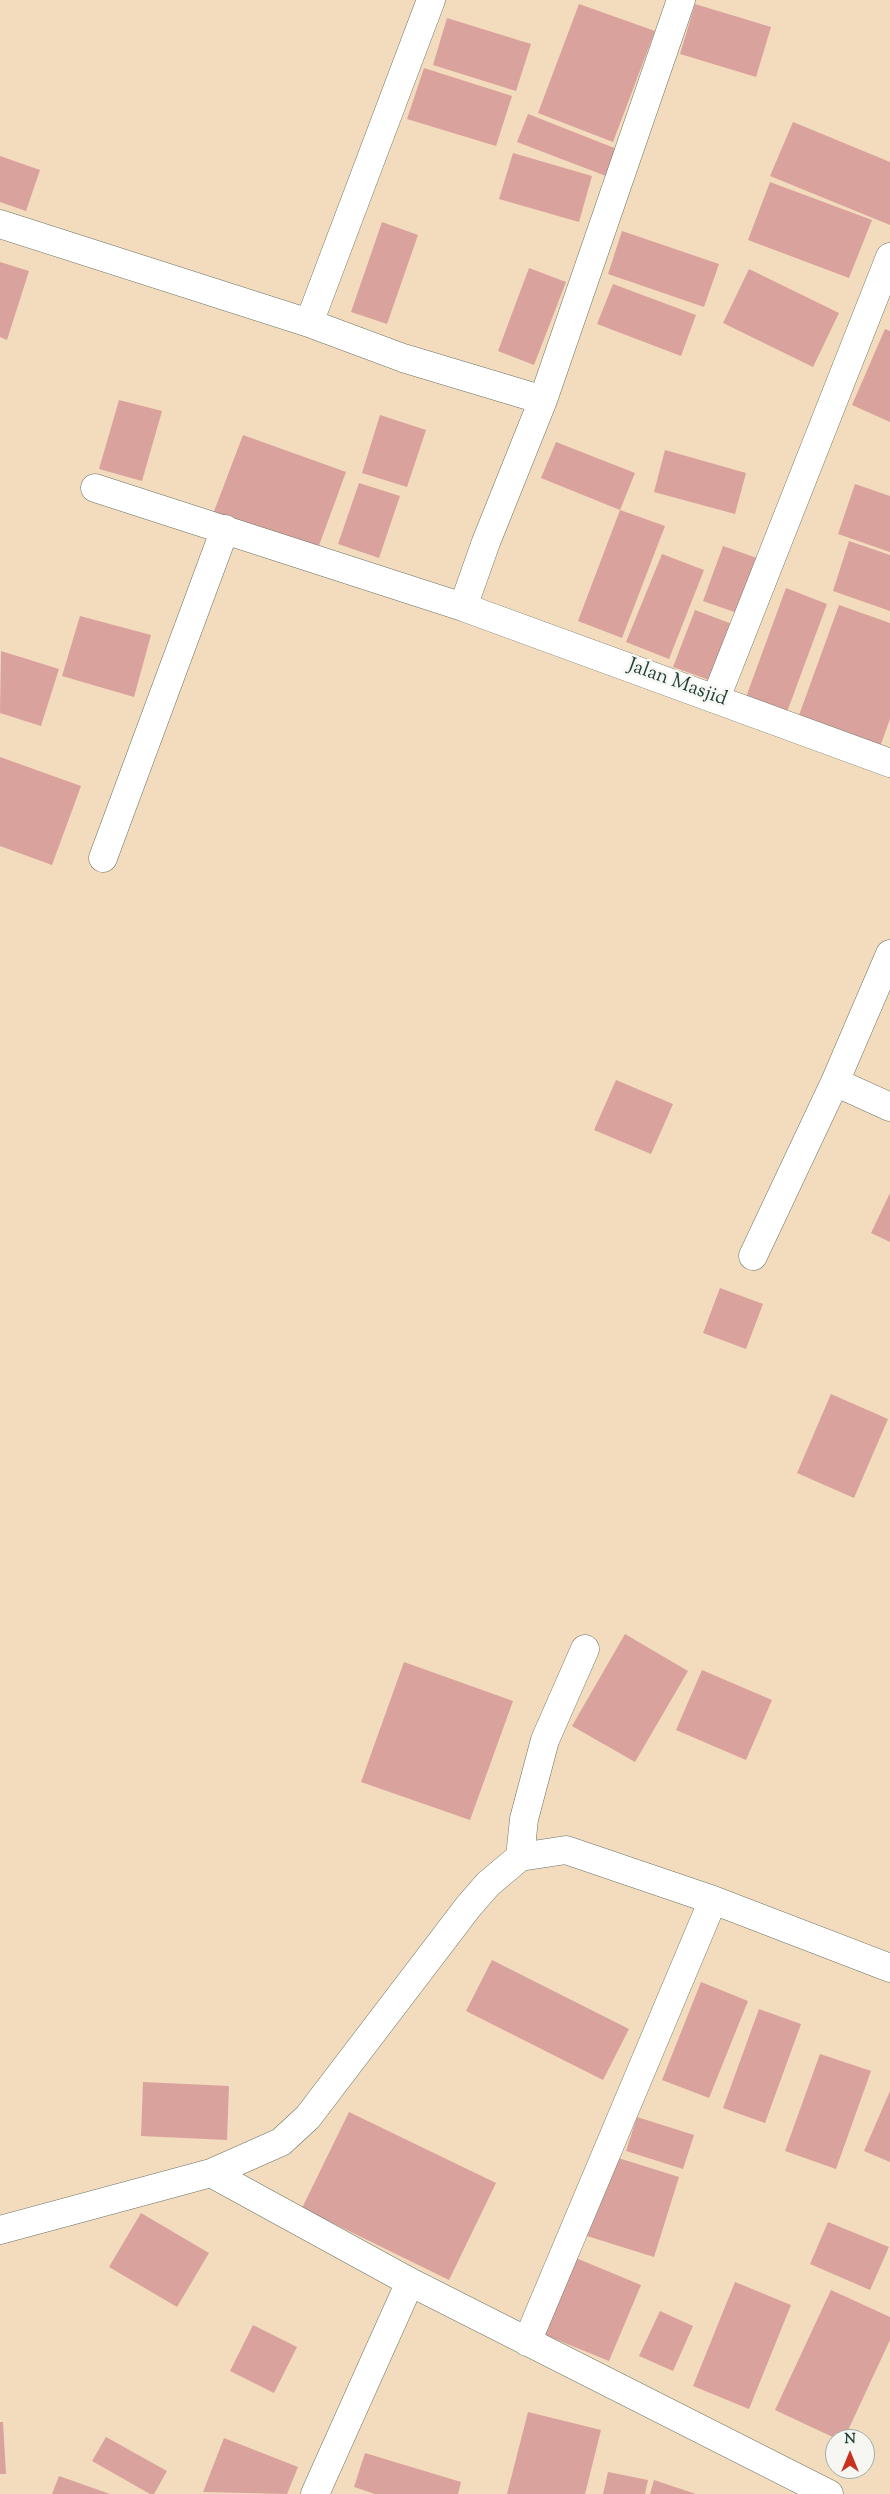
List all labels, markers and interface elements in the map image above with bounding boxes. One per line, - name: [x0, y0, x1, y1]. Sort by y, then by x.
- street label: Jalan Masjid: [624, 655, 730, 713]
- north arrow: [825, 2429, 875, 2479]
- text: N: [844, 2430, 856, 2450]

